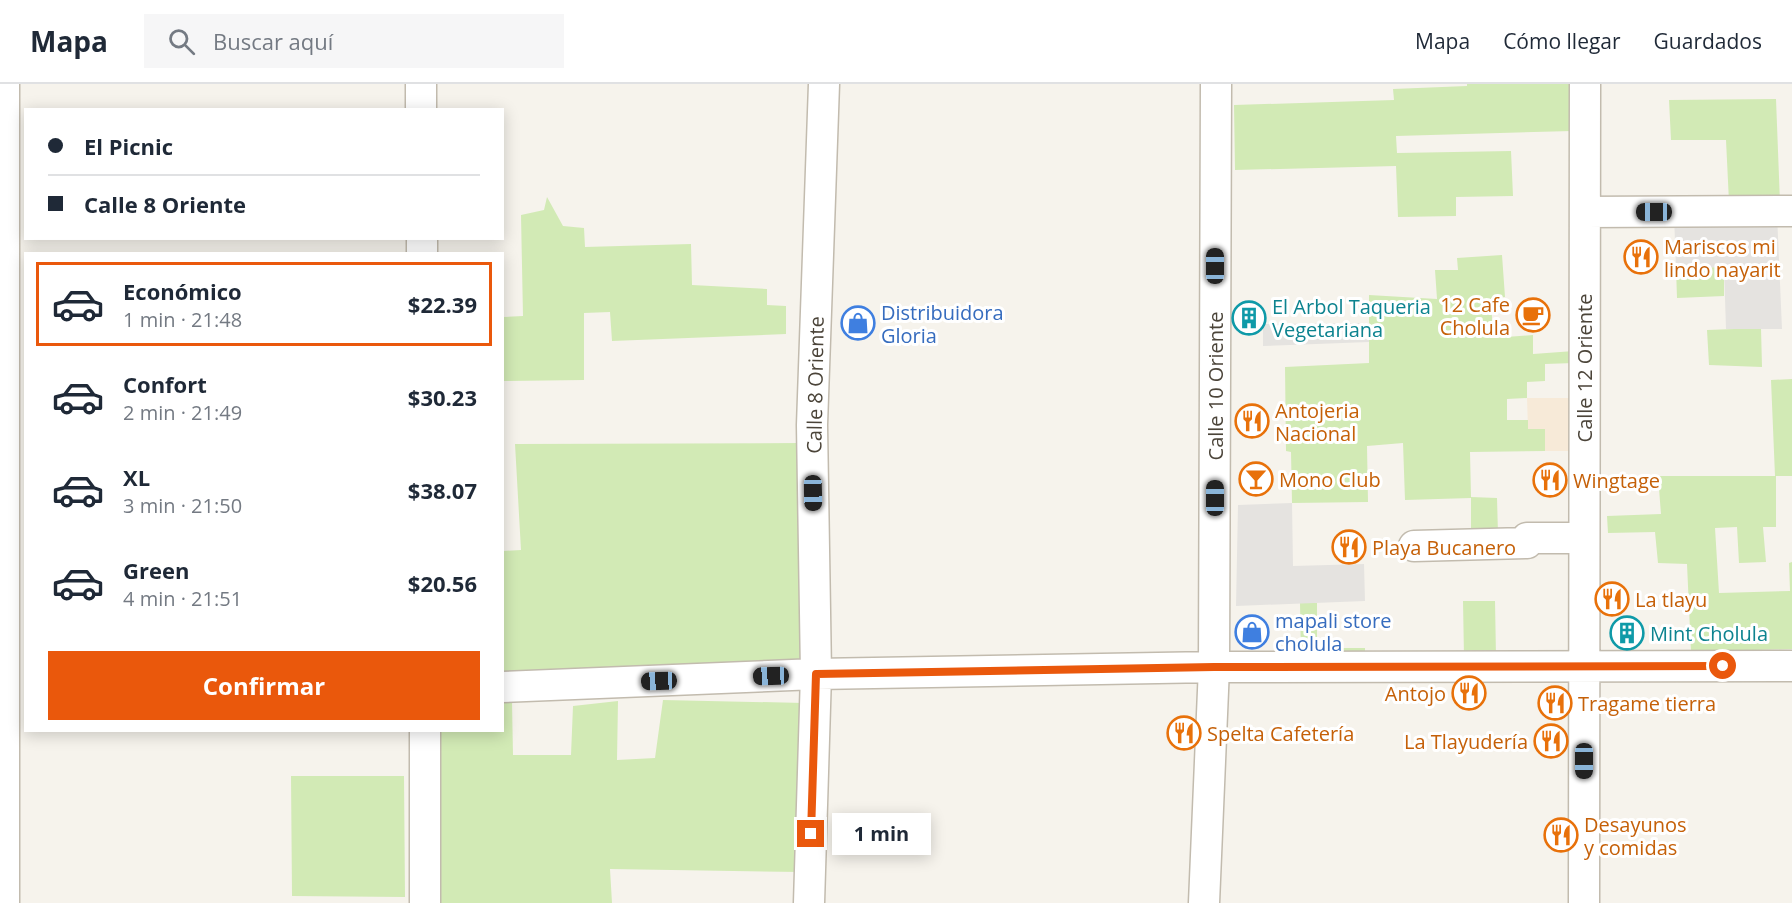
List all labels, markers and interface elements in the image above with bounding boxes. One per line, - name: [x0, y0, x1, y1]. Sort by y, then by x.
- search box: [144, 14, 564, 68]
- text: Mapa: [30, 22, 108, 60]
- icon: search: [165, 25, 198, 58]
- text: Buscar aquí: [213, 26, 333, 56]
- text: Mapa: [1415, 27, 1470, 55]
- text: Cómo llegar: [1503, 27, 1621, 55]
- text: Guardados: [1654, 27, 1762, 55]
- text: El Picnic: [84, 131, 173, 161]
- text: Calle 8 Oriente: [84, 189, 246, 219]
- car: [1636, 203, 1672, 221]
- place label: Mariscos mi lindo nayarit: [1664, 233, 1781, 283]
- restaurant icon: Mariscos mi lindo nayarit: [1623, 239, 1659, 275]
- car: [1206, 248, 1224, 284]
- text: Económico: [123, 276, 242, 306]
- icon: car: [51, 277, 105, 331]
- text: $22.39: [408, 289, 477, 319]
- place label: 12 Cafe Cholula: [1440, 291, 1510, 341]
- place label: El Arbol Taqueria Vegetariana: [1272, 293, 1431, 343]
- street label: Calle 12 Oriente: [1571, 294, 1598, 442]
- cafe icon: 12 Cafe Cholula: [1515, 297, 1551, 333]
- place label: Distribuidora Gloria: [881, 299, 1004, 349]
- building icon: El Arbol Taqueria Vegetariana: [1231, 300, 1267, 336]
- shop icon: Distribuidora Gloria: [840, 305, 876, 341]
- text: 1 min · 21:48: [123, 306, 242, 333]
- street label: Calle 10 Oriente: [1202, 312, 1229, 460]
- street label: Calle 8 Oriente: [800, 316, 830, 454]
- text: Confort: [123, 369, 207, 399]
- icon: car: [51, 370, 105, 424]
- text: $30.23: [408, 382, 477, 412]
- place label: Antojeria Nacional: [1275, 397, 1360, 447]
- text: 2 min · 21:49: [123, 399, 242, 426]
- restaurant icon: Antojeria Nacional: [1234, 403, 1270, 439]
- bar icon: Mono Club: [1238, 461, 1274, 497]
- text: XL: [123, 462, 150, 492]
- restaurant icon: Wingtage: [1532, 462, 1568, 498]
- icon: car: [51, 463, 105, 517]
- place label: Mono Club: [1279, 466, 1381, 493]
- place label: Wingtage: [1573, 467, 1660, 494]
- text: $38.07: [408, 475, 477, 505]
- car: [804, 475, 822, 511]
- car: [1206, 480, 1224, 516]
- text: 3 min · 21:50: [123, 492, 242, 519]
- restaurant icon: Playa Bucanero: [1331, 529, 1367, 565]
- place label: Playa Bucanero: [1372, 534, 1516, 561]
- text: Green: [123, 555, 189, 585]
- icon: car: [51, 556, 105, 610]
- text: $20.56: [408, 568, 477, 598]
- restaurant icon: La tlayu: [1594, 581, 1630, 617]
- text: 4 min · 21:51: [123, 585, 242, 612]
- place label: La tlayu: [1635, 586, 1707, 613]
- place label: mapali store cholula: [1275, 607, 1391, 657]
- shop icon: mapali store cholula: [1234, 614, 1270, 650]
- building icon: Mint Cholula: [1609, 615, 1645, 651]
- place label: Mint Cholula: [1650, 620, 1768, 647]
- button: Confirmar: [48, 651, 480, 720]
- route start: [1709, 652, 1736, 679]
- car: [753, 666, 789, 686]
- car: [641, 671, 677, 691]
- restaurant icon: Antojo: [1451, 675, 1487, 711]
- place label: Antojo: [1385, 680, 1446, 707]
- restaurant icon: Tragame tierra: [1537, 685, 1573, 721]
- place label: Tragame tierra: [1578, 690, 1716, 717]
- restaurant icon: Spelta Cafetería: [1166, 715, 1202, 751]
- place label: Spelta Cafetería: [1207, 720, 1354, 747]
- restaurant icon: La Tlayudería: [1533, 723, 1569, 759]
- place label: La Tlayudería: [1404, 728, 1528, 755]
- car: [1575, 743, 1593, 779]
- place label: Desayunos y comidas: [1584, 811, 1687, 861]
- callout: 1 min: [832, 813, 931, 855]
- restaurant icon: Desayunos y comidas: [1543, 817, 1579, 853]
- route end: [797, 820, 824, 847]
- text: 1 min: [854, 820, 909, 847]

